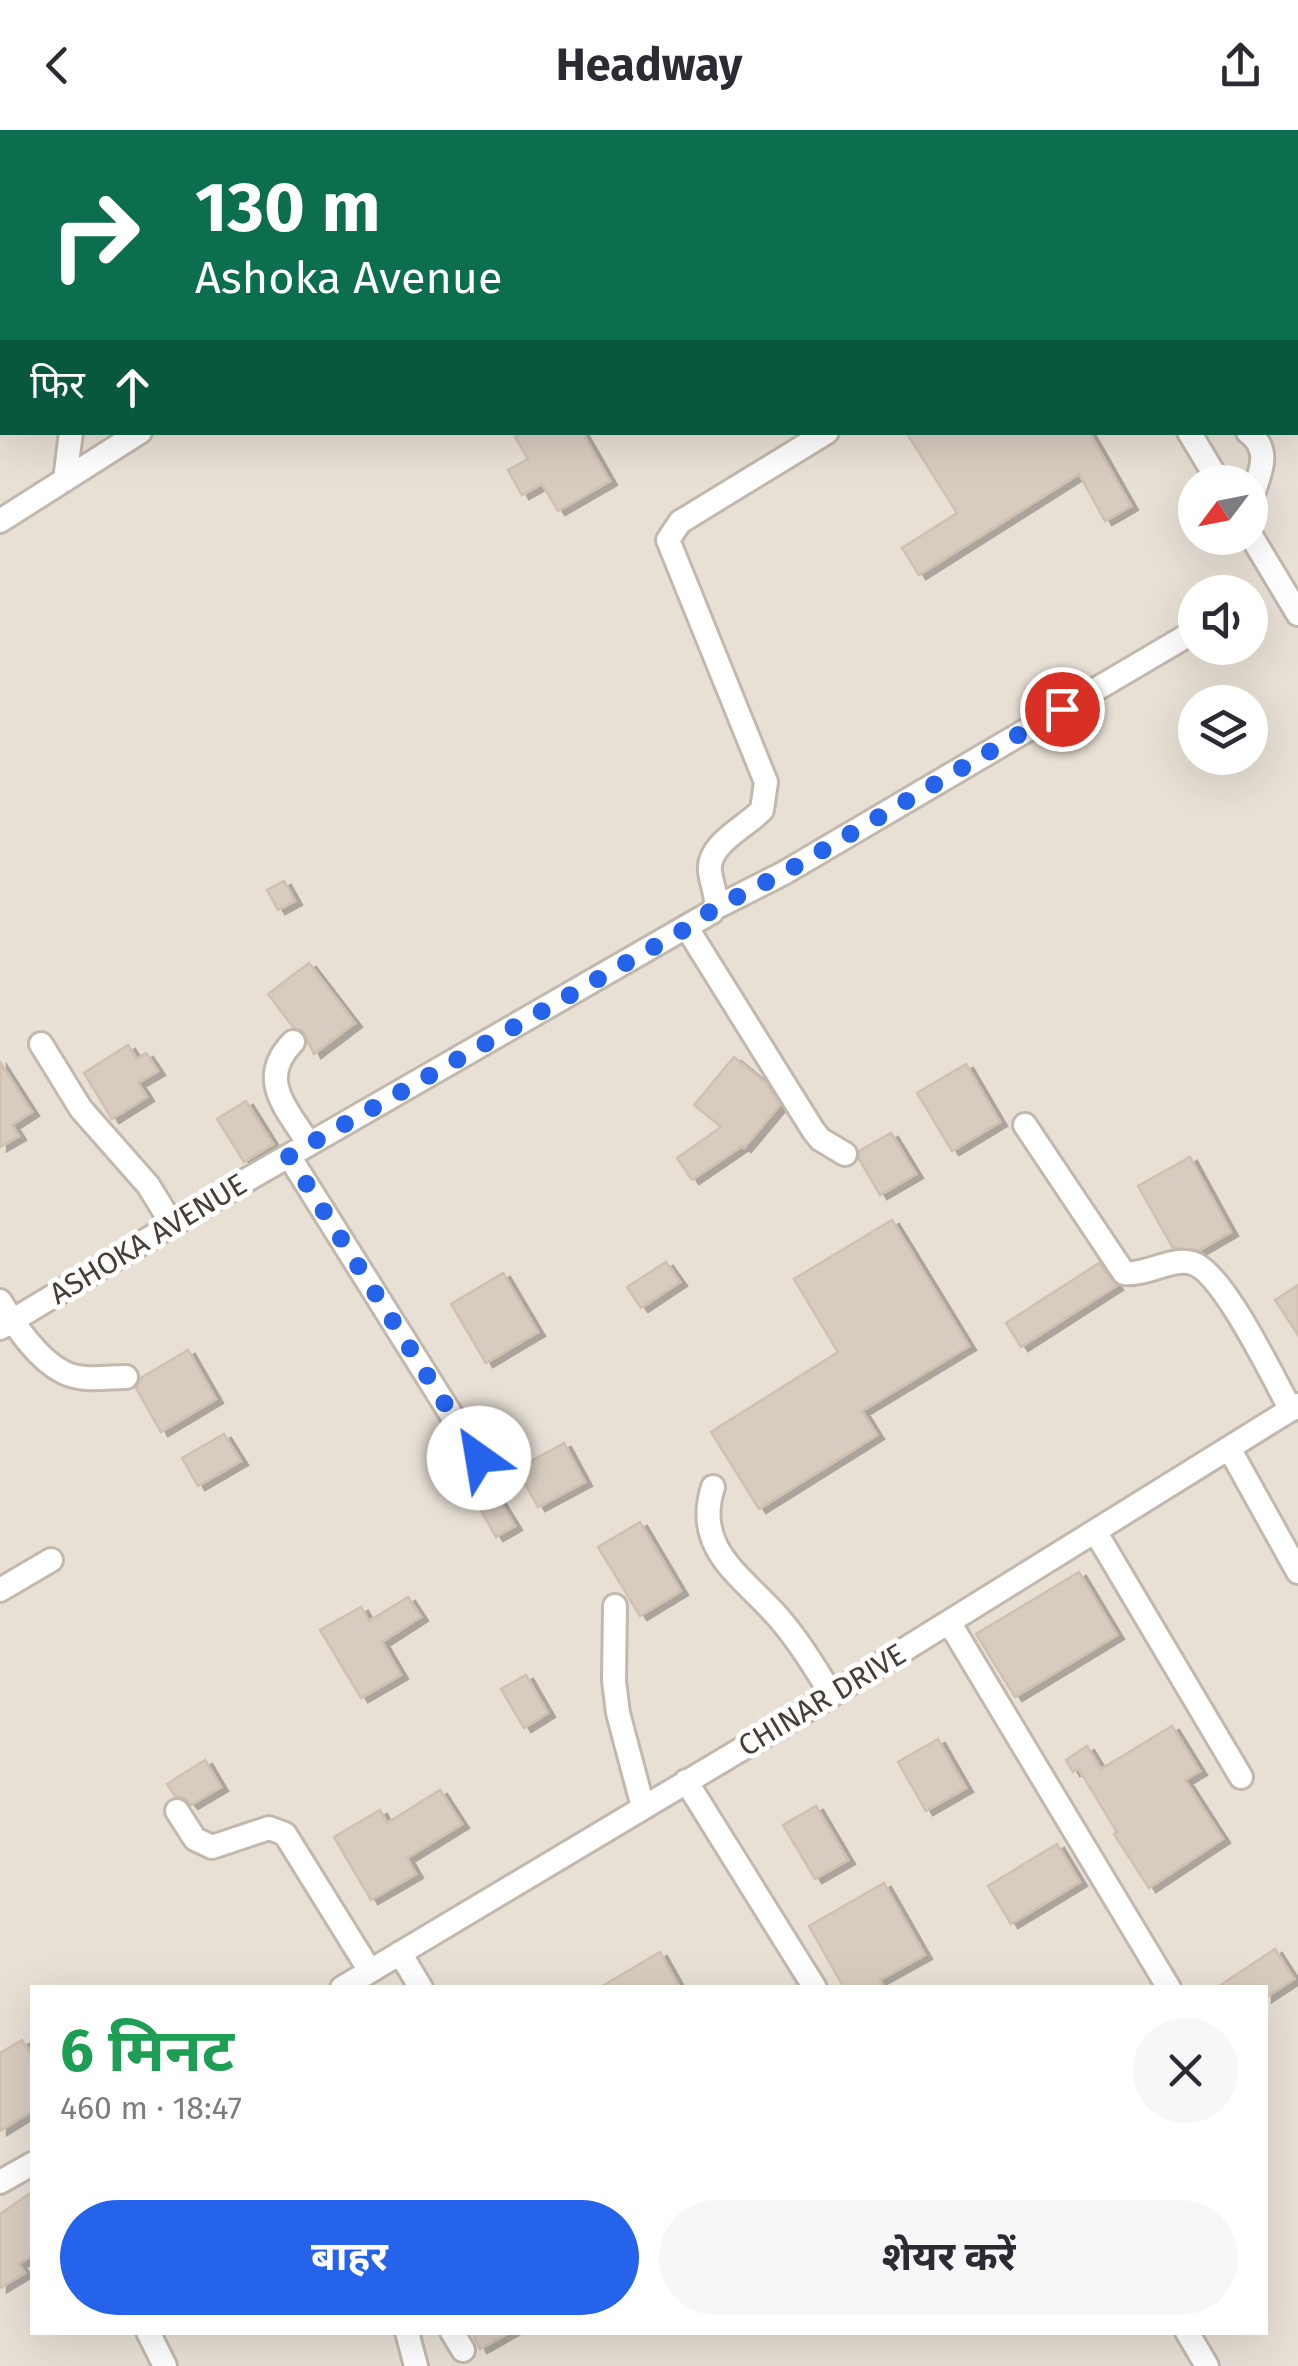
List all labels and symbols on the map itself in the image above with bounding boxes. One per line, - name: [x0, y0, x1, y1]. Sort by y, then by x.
- north arrow: [1178, 465, 1268, 555]
- pin: [1020, 667, 1105, 752]
- street label: ASHOKA AVENUE: [43, 1166, 253, 1312]
- position arrow: [427, 1406, 531, 1510]
- street label: CHINAR DRIVE: [732, 1636, 912, 1764]

